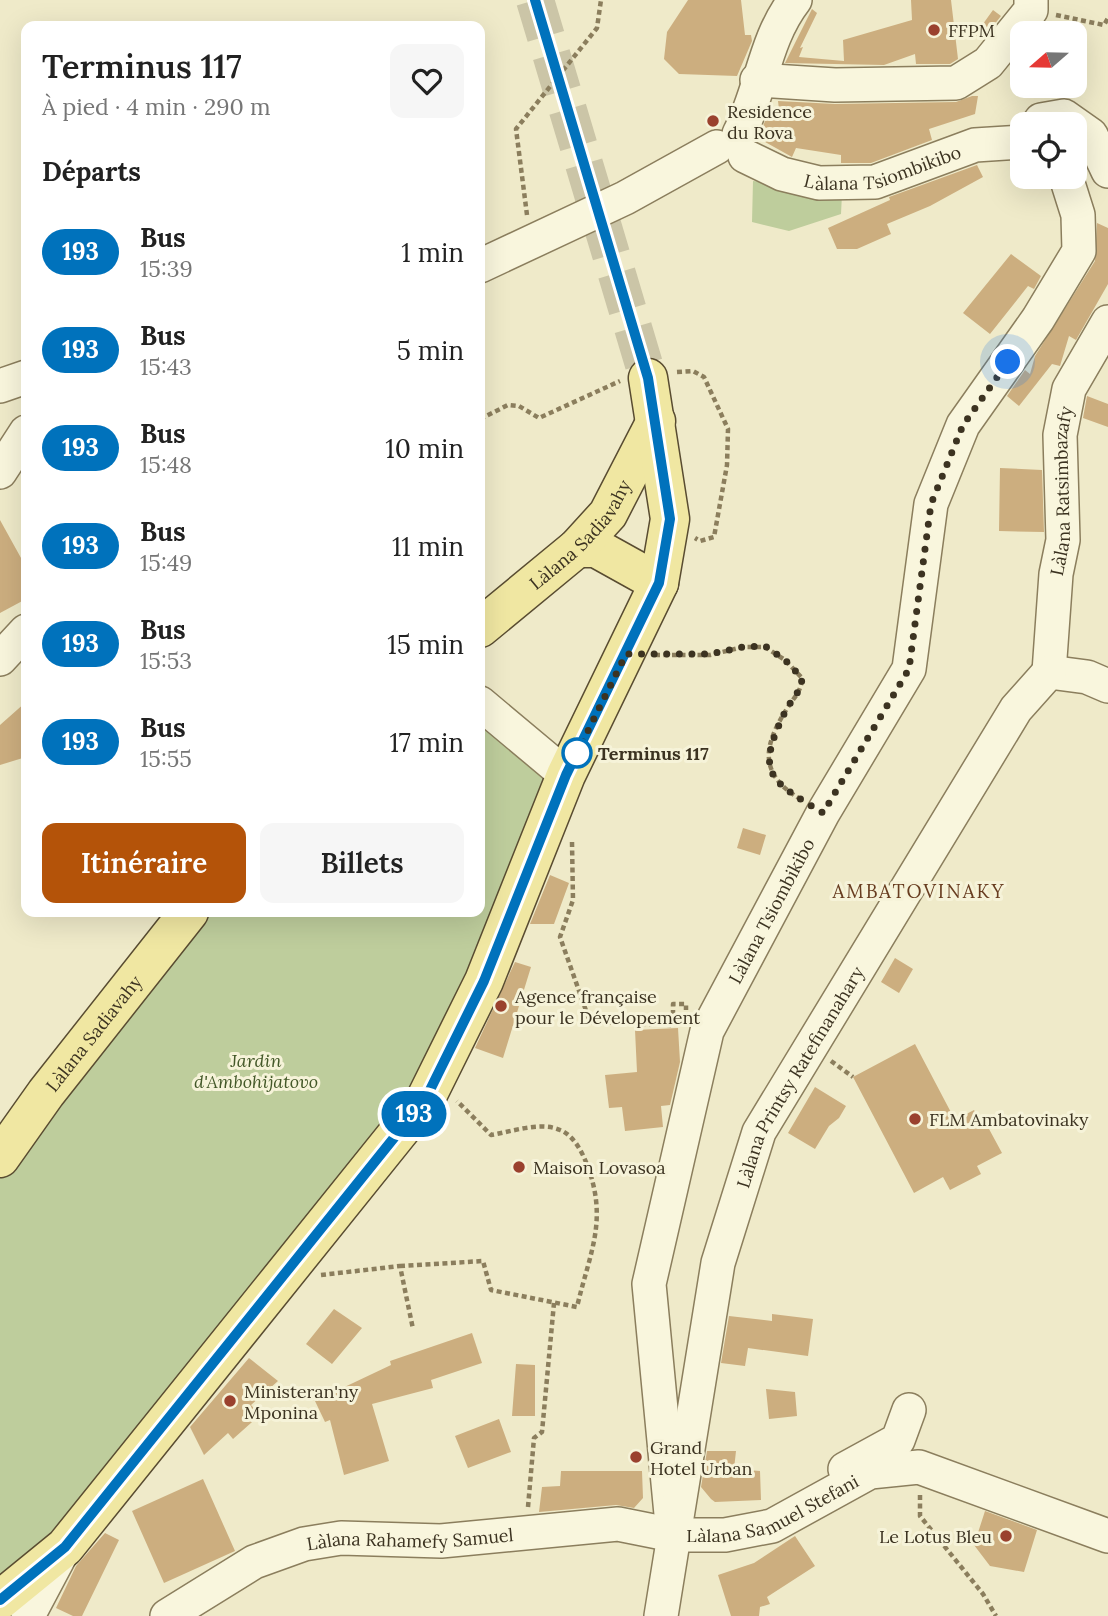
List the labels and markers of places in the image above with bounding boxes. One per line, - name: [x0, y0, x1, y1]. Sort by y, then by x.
- place label: FFPM: [948, 19, 995, 42]
- marker: FFPM: [926, 22, 942, 38]
- place label: Residence du Rova: [727, 100, 812, 144]
- marker: Residence du Rova: [705, 113, 721, 129]
- marker: Terminus 117: [562, 738, 592, 768]
- place label: Terminus 117: [598, 742, 709, 765]
- place label: Agence française pour le Dévelopement: [514, 985, 700, 1029]
- marker: Agence française pour le Dévelopement: [493, 998, 509, 1014]
- place label: FLM Ambatovinaky: [929, 1108, 1089, 1131]
- marker: FLM Ambatovinaky: [907, 1111, 923, 1127]
- place label: Maison Lovasoa: [533, 1156, 666, 1179]
- marker: Maison Lovasoa: [511, 1159, 527, 1175]
- place label: Ministeran'ny Mponina: [244, 1380, 359, 1424]
- marker: Ministeran'ny Mponina: [222, 1393, 238, 1409]
- place label: Grand Hotel Urban: [650, 1436, 753, 1480]
- marker: Grand Hotel Urban: [628, 1449, 644, 1465]
- place label: Le Lotus Bleu: [879, 1525, 992, 1548]
- marker: Le Lotus Bleu: [998, 1528, 1014, 1544]

